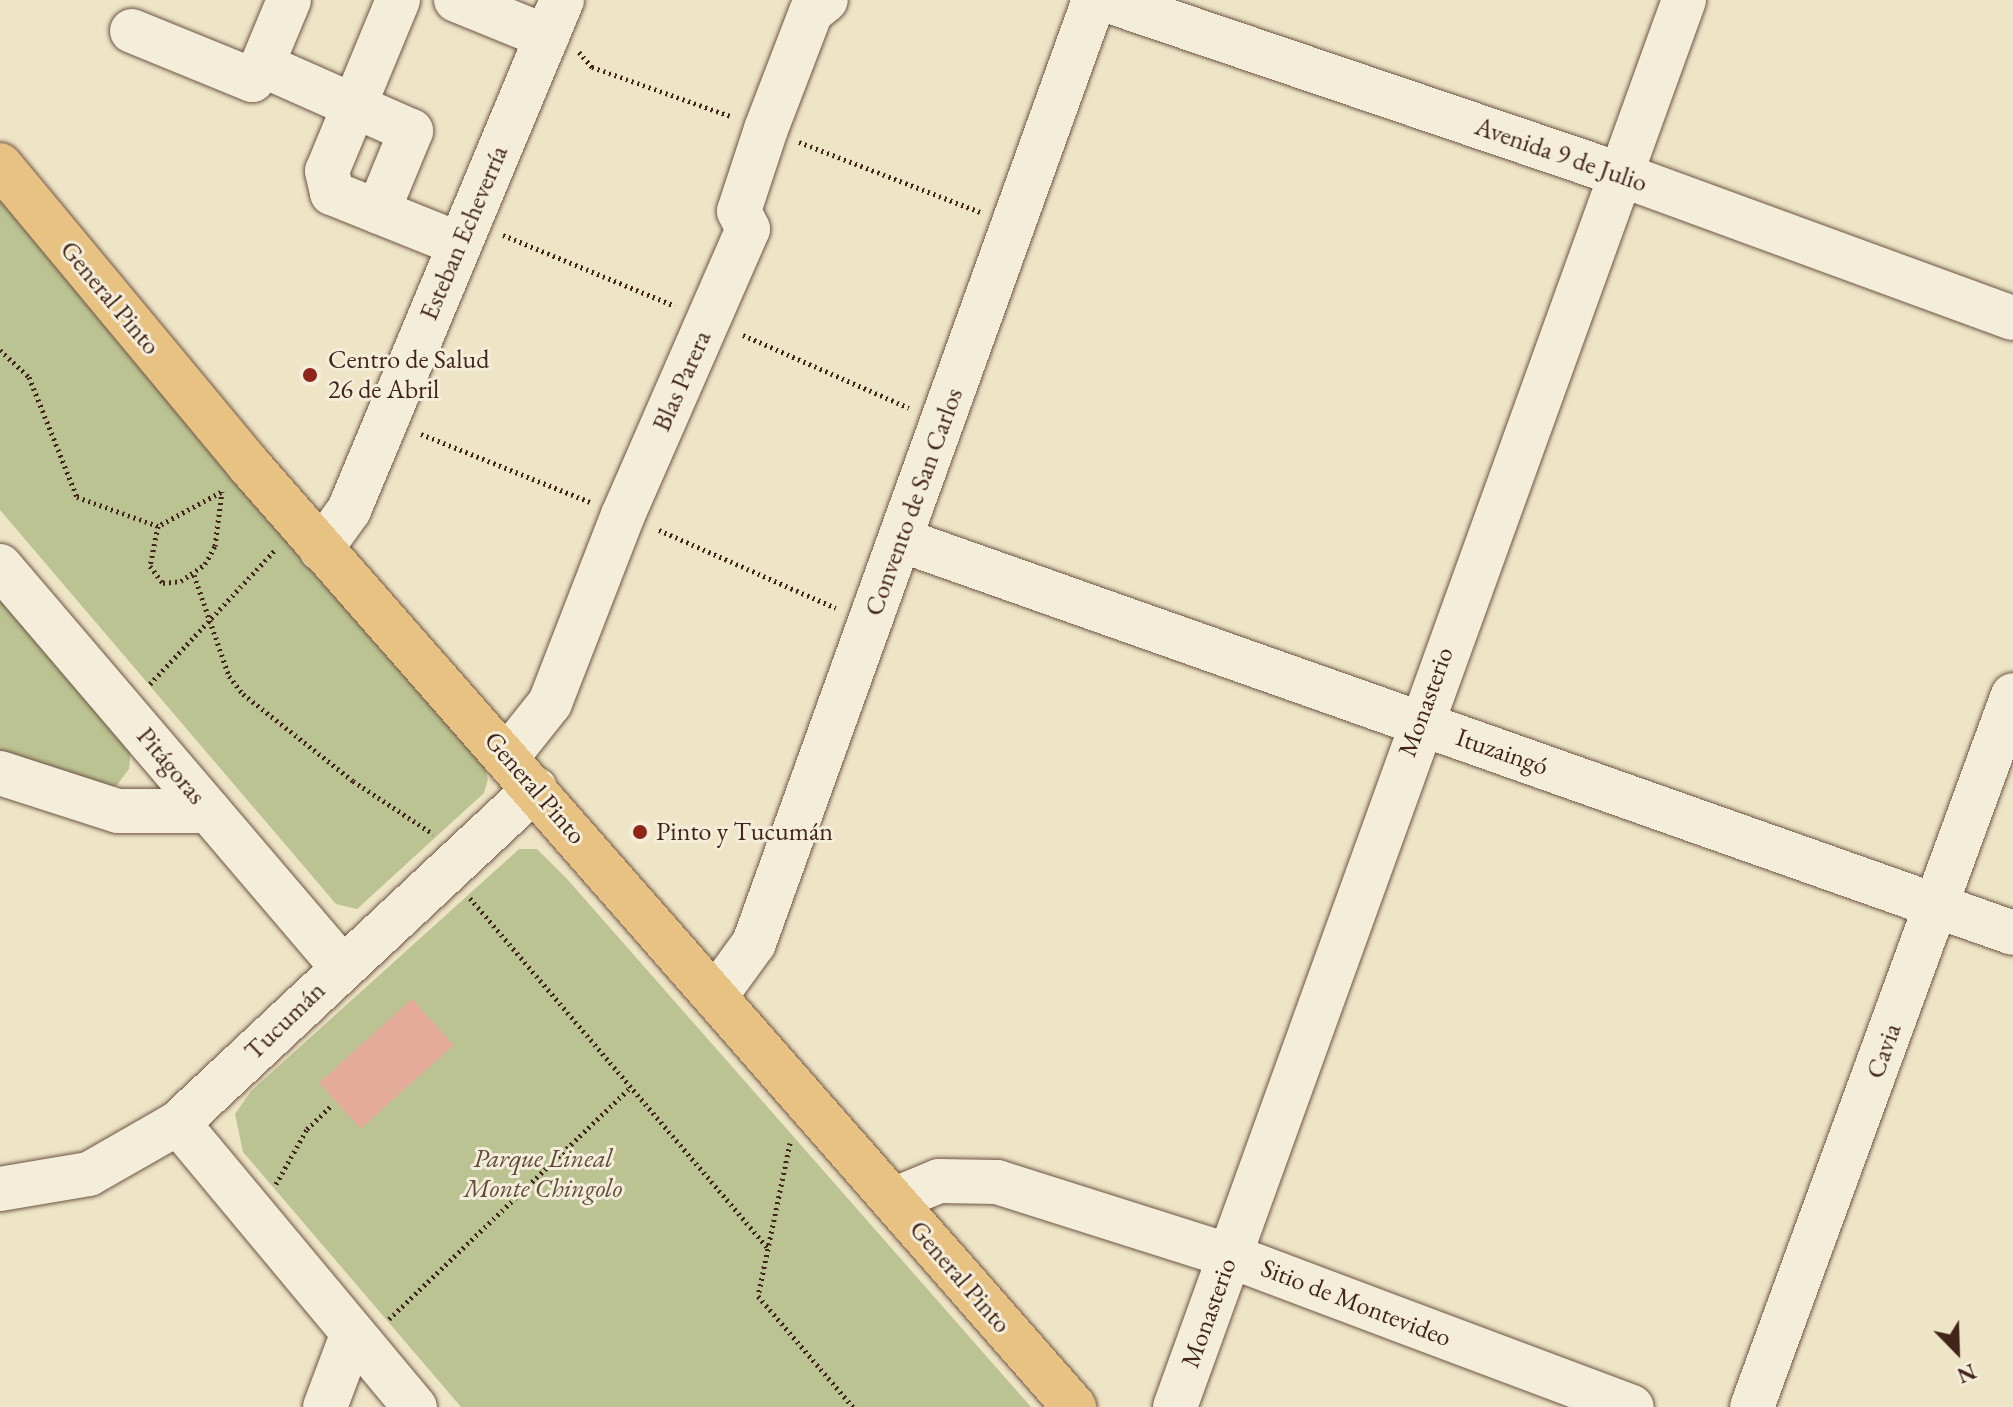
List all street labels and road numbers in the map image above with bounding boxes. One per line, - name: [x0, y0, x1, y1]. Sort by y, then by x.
- street label: Avenida 9 de Julio: [1471, 111, 1651, 199]
- street label: Esteban Echeverría: [413, 141, 515, 325]
- street label: General Pinto: [53, 235, 167, 361]
- street label: Blas Parera: [646, 326, 718, 436]
- street label: Convento de San Carlos: [858, 384, 970, 620]
- street label: Monasterio: [1392, 643, 1460, 761]
- street label: Pitágoras: [130, 721, 212, 811]
- street label: Ituzaingó: [1452, 722, 1552, 782]
- street label: General Pinto: [478, 725, 592, 851]
- street label: Tucumán: [238, 975, 332, 1067]
- street label: Cavia: [1860, 1019, 1908, 1083]
- street label: General Pinto: [903, 1214, 1017, 1340]
- street label: Sitio de Montevideo: [1257, 1252, 1455, 1354]
- street label: Monasterio: [1175, 1254, 1243, 1372]

